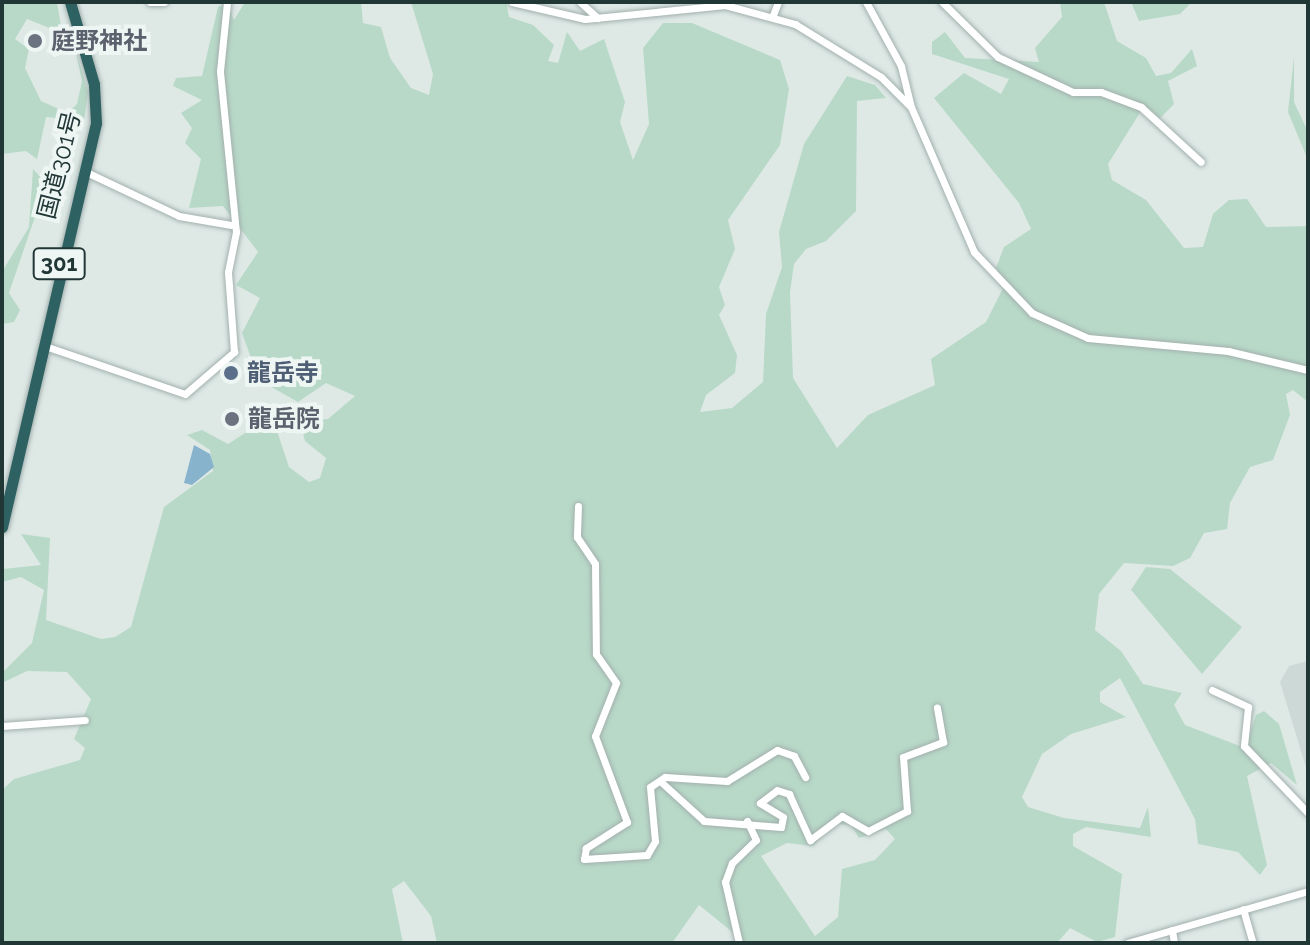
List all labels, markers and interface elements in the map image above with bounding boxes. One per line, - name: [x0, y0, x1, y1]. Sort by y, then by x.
- place label: 庭野神社: [51, 27, 147, 55]
- marker: 庭野神社: [26, 32, 44, 50]
- street label: 国道301号: [32, 108, 86, 222]
- road number: 301: [31, 246, 87, 282]
- place label: 龍岳寺: [247, 359, 319, 387]
- marker: 龍岳寺: [222, 364, 240, 382]
- place label: 龍岳院: [248, 405, 320, 433]
- marker: 龍岳院: [223, 410, 241, 428]

